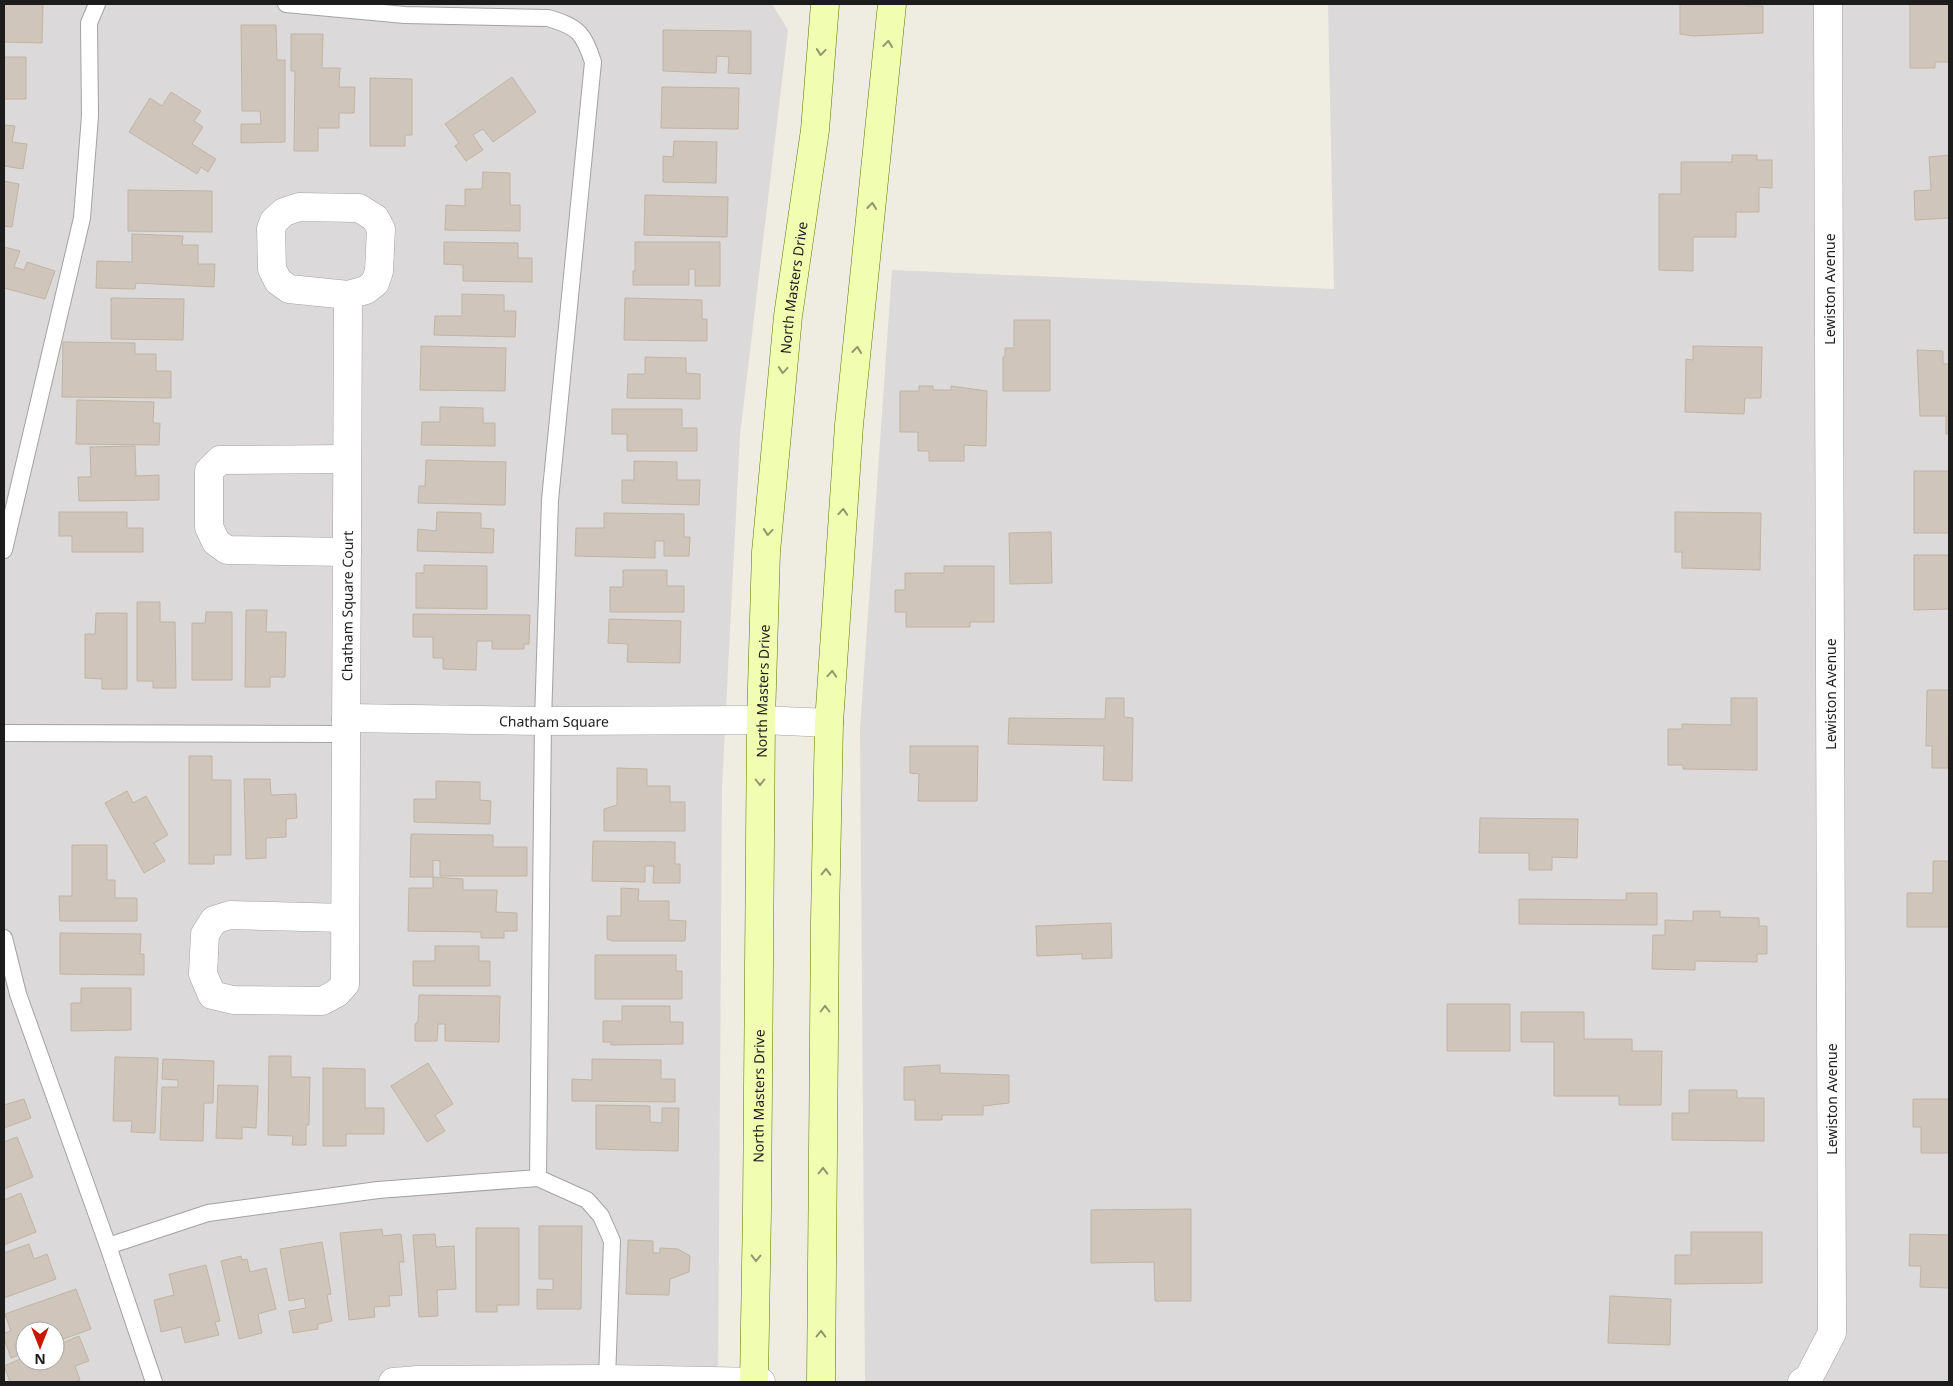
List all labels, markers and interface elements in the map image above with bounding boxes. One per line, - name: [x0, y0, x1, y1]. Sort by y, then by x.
- one-way arrow: [882, 40, 893, 48]
- one-way arrow: [816, 49, 827, 57]
- one-way arrow: [866, 201, 877, 209]
- street label: North Masters Drive: [775, 220, 811, 355]
- street label: Lewiston Avenue: [1820, 233, 1839, 345]
- one-way arrow: [851, 346, 862, 354]
- one-way arrow: [778, 366, 789, 374]
- one-way arrow: [838, 508, 849, 516]
- one-way arrow: [763, 528, 774, 536]
- street label: Chatham Square Court: [337, 531, 356, 681]
- street label: North Masters Drive: [751, 624, 773, 758]
- street label: Lewiston Avenue: [1821, 638, 1840, 750]
- one-way arrow: [827, 670, 838, 678]
- street label: Chatham Square: [499, 711, 609, 731]
- one-way arrow: [755, 778, 766, 786]
- one-way arrow: [821, 867, 831, 875]
- one-way arrow: [819, 1004, 830, 1012]
- street label: North Masters Drive: [748, 1029, 768, 1163]
- street label: Lewiston Avenue: [1822, 1043, 1841, 1155]
- one-way arrow: [818, 1167, 829, 1175]
- one-way arrow: [751, 1255, 761, 1263]
- north arrow: [15, 1321, 65, 1371]
- one-way arrow: [816, 1329, 826, 1337]
- text: N: [34, 1350, 46, 1369]

